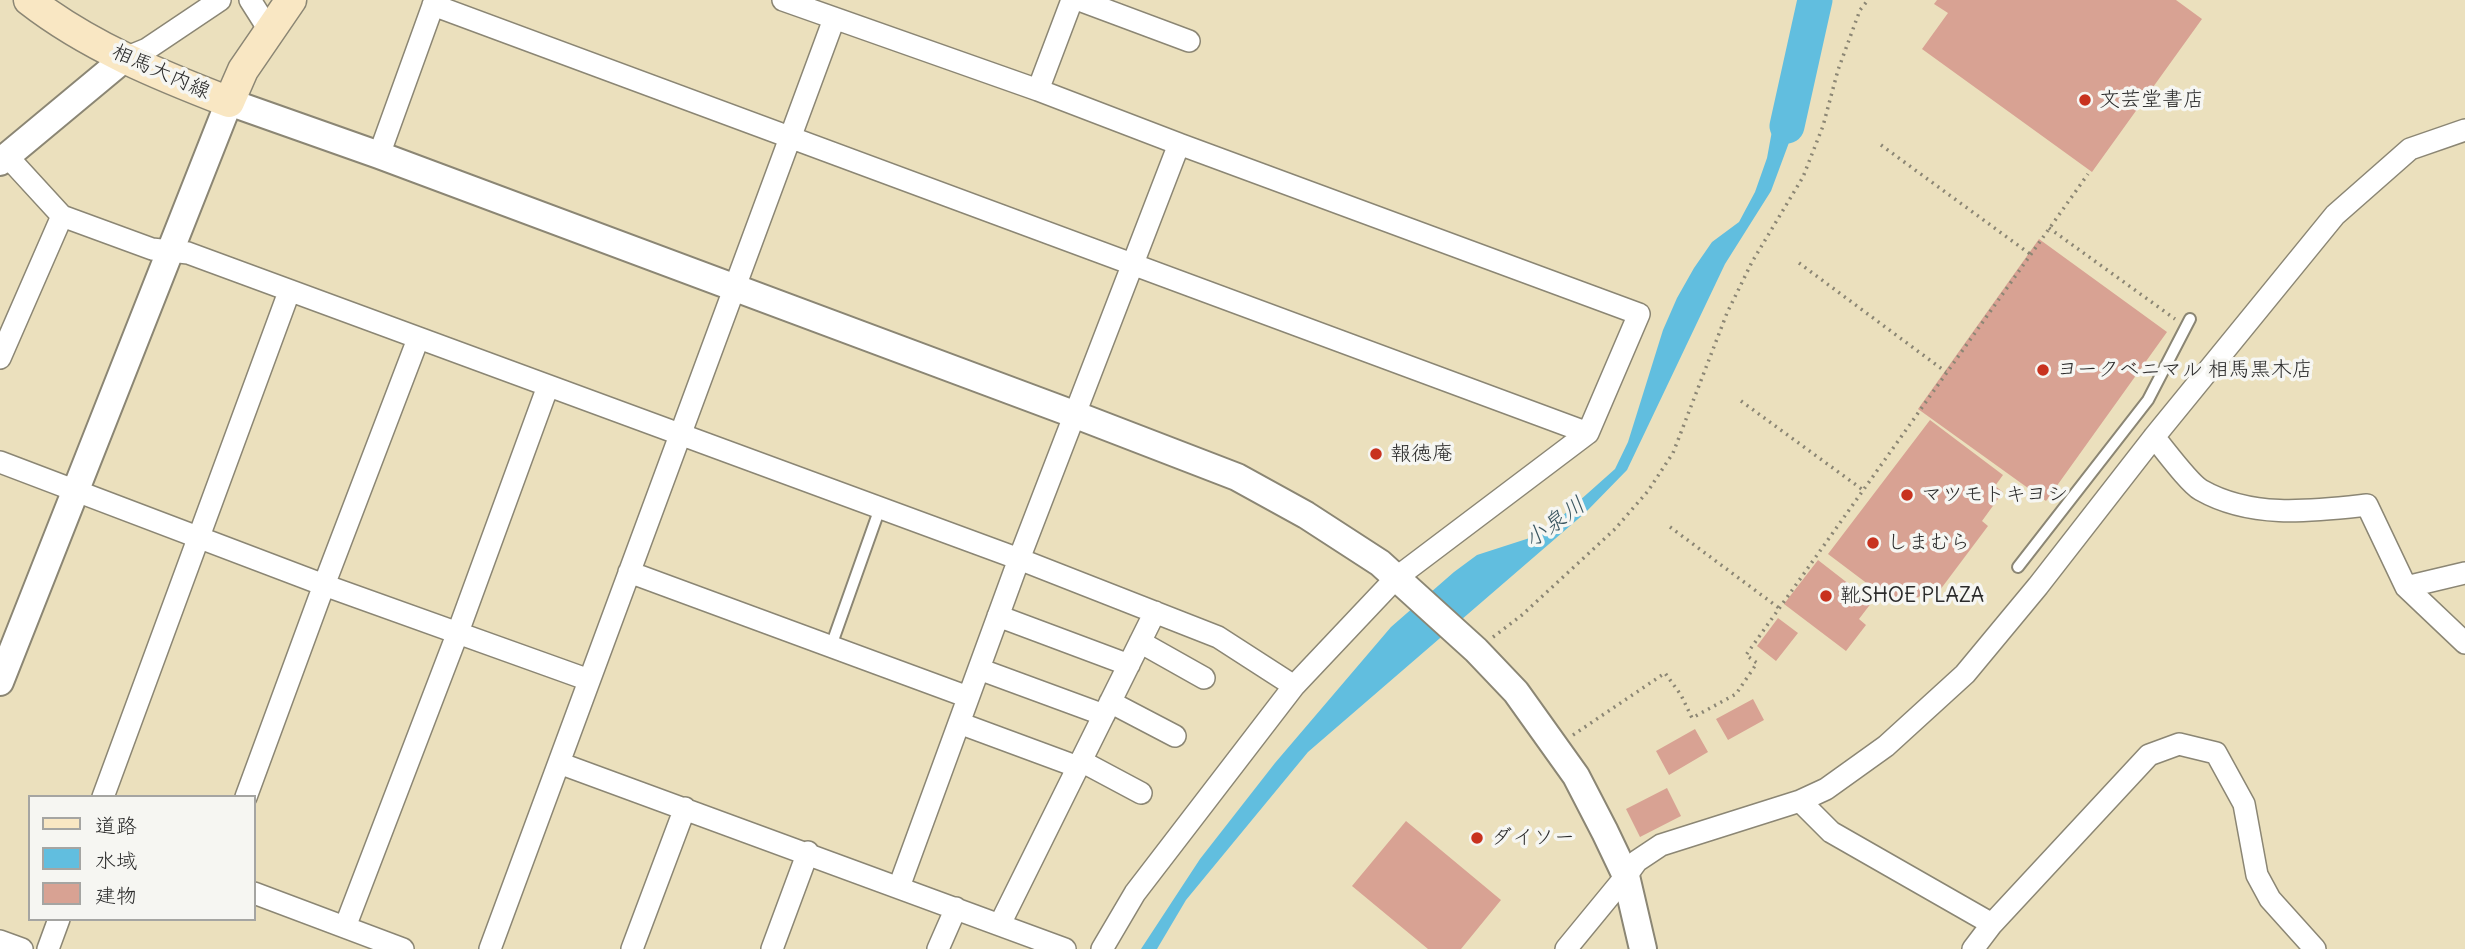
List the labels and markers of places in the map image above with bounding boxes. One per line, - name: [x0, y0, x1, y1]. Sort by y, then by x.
- place label: 文芸堂書店: [2099, 87, 2204, 113]
- marker: 文芸堂書店: [2077, 92, 2093, 108]
- place label: ヨークベニマル 相馬黒木店: [2057, 357, 2313, 383]
- marker: ヨークベニマル 相馬黒木店: [2035, 362, 2051, 378]
- place label: 報徳庵: [1390, 441, 1453, 467]
- marker: 報徳庵: [1368, 446, 1384, 462]
- place label: マツモトキヨシ: [1921, 482, 2068, 508]
- marker: マツモトキヨシ: [1899, 487, 1915, 503]
- place label: しまむら: [1887, 530, 1971, 556]
- marker: しまむら: [1865, 535, 1881, 551]
- place label: 靴SHOE PLAZA: [1840, 583, 1984, 609]
- marker: 靴SHOE PLAZA: [1818, 588, 1834, 604]
- place label: ダイソー: [1491, 825, 1575, 851]
- marker: ダイソー: [1469, 830, 1485, 846]

